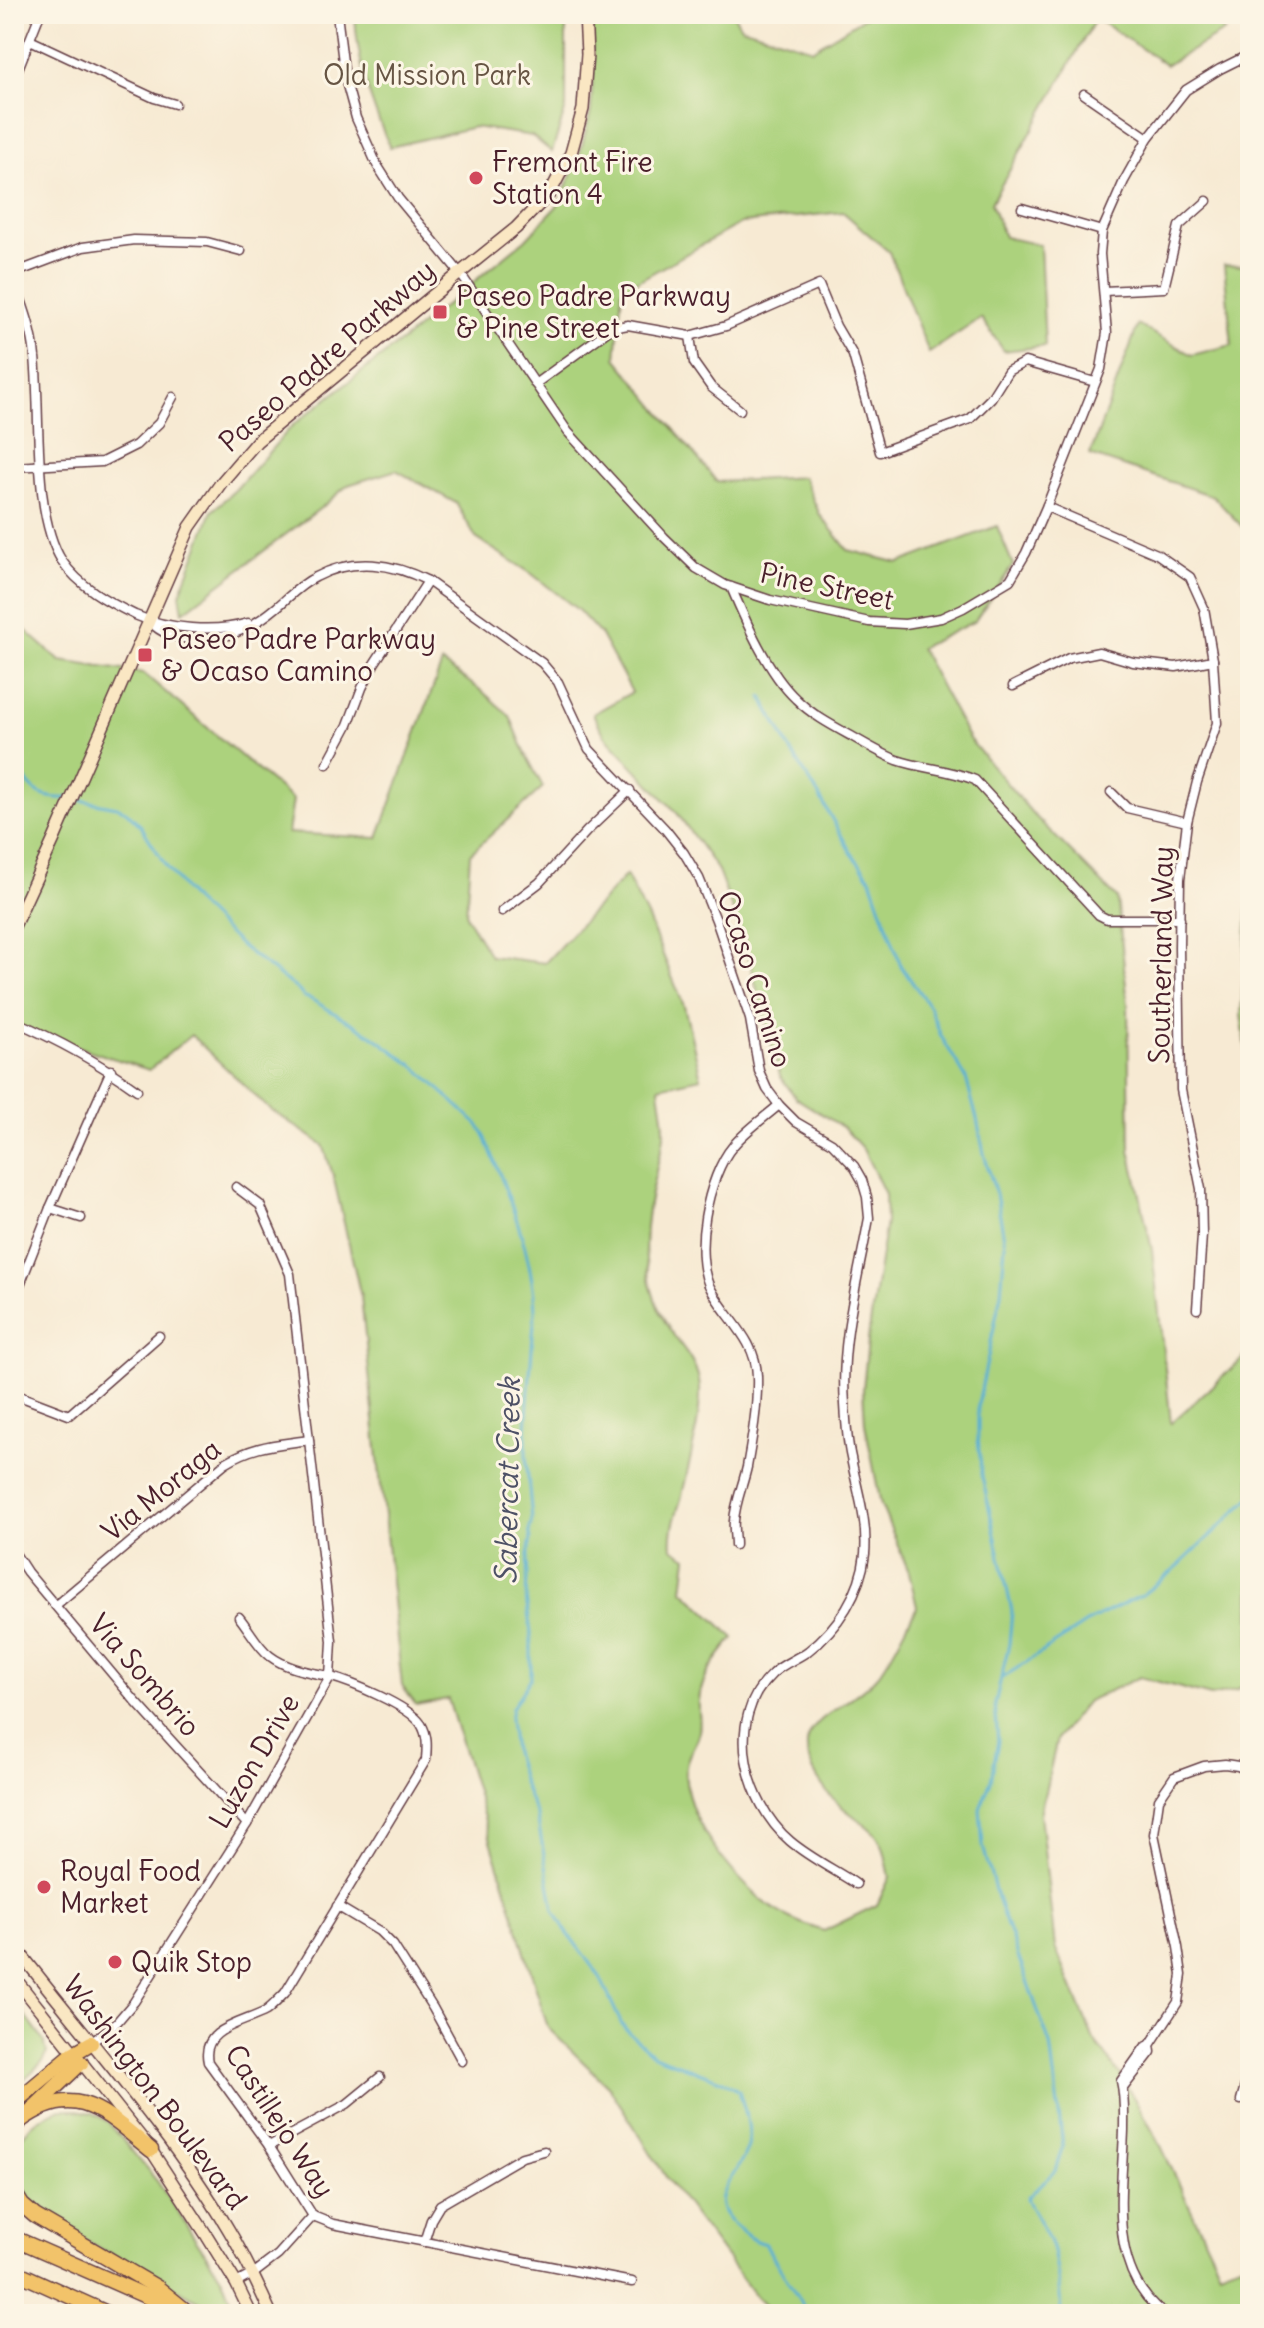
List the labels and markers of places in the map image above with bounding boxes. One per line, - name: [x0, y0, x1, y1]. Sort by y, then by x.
- place label: Fremont Fire Station 4: [492, 144, 653, 212]
- marker: Fremont Fire Station 4: [467, 169, 485, 187]
- place label: Paseo Padre Parkway & Pine Street: [456, 278, 731, 346]
- marker: Paseo Padre Parkway & Pine Street: [431, 303, 449, 321]
- place label: Paseo Padre Parkway & Ocaso Camino: [161, 621, 436, 689]
- marker: Paseo Padre Parkway & Ocaso Camino: [136, 646, 154, 664]
- place label: Royal Food Market: [60, 1853, 201, 1921]
- marker: Royal Food Market: [35, 1878, 53, 1896]
- place label: Quik Stop: [131, 1944, 252, 1980]
- marker: Quik Stop: [106, 1953, 124, 1971]

